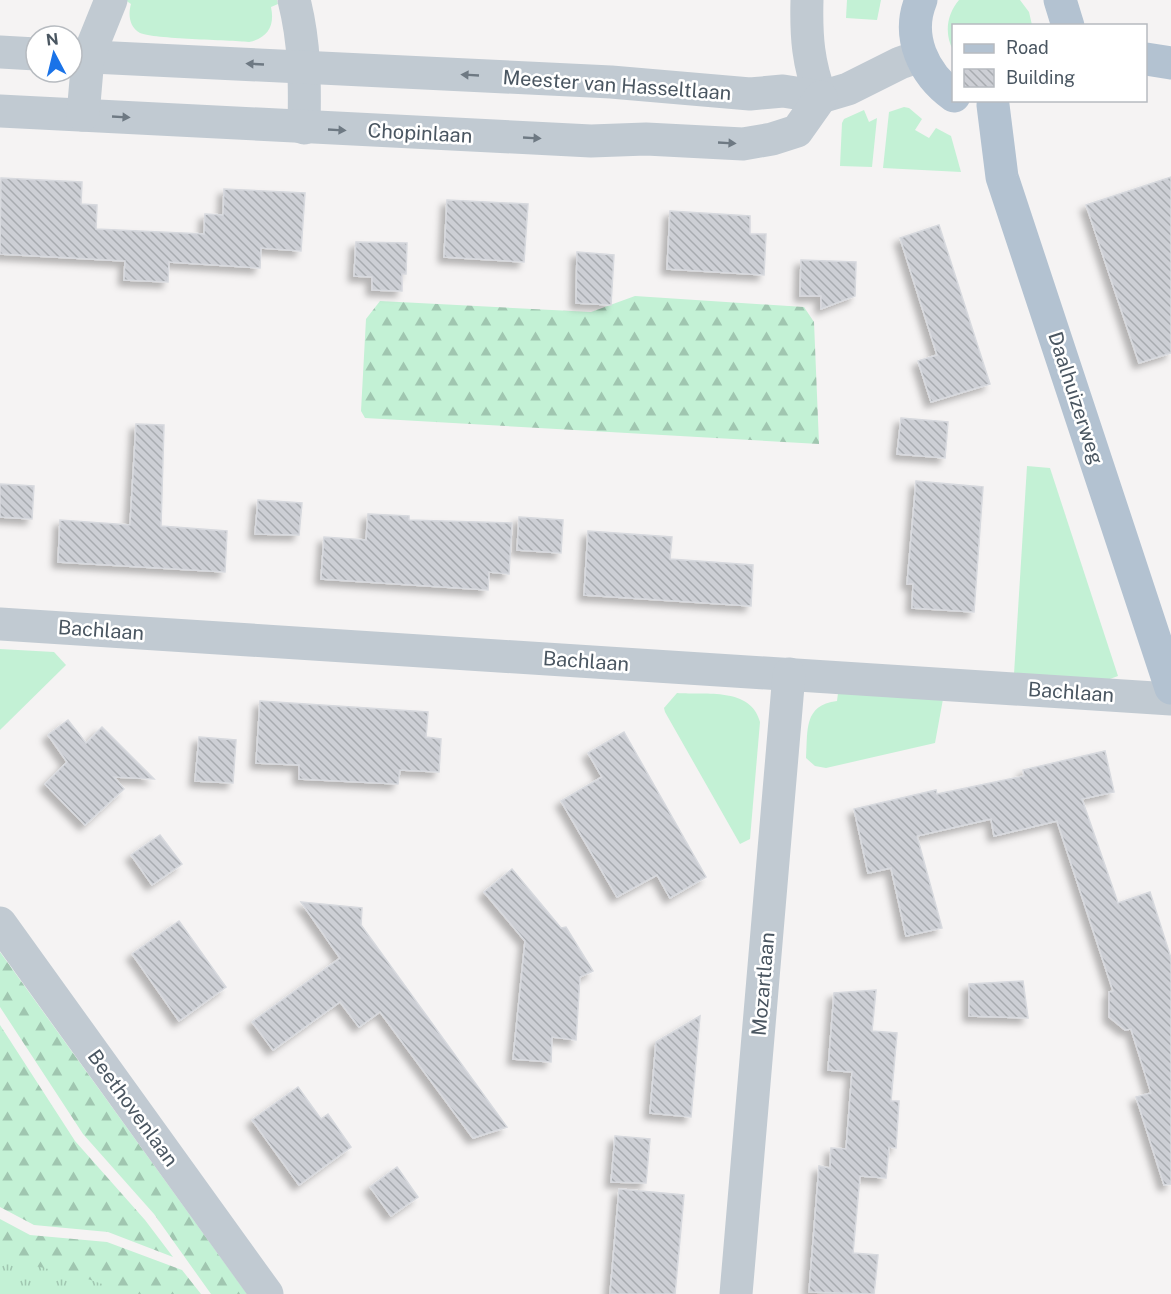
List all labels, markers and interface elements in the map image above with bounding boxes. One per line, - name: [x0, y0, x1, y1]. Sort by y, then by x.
- north arrow: [24, 24, 84, 84]
- legend: [952, 24, 1147, 102]
- text: N: [45, 29, 60, 50]
- text: Road: [1006, 37, 1049, 58]
- one-way arrow: [245, 60, 264, 69]
- street label: Meester van Hasseltlaan: [502, 65, 732, 105]
- text: Building: [1006, 67, 1075, 88]
- one-way arrow: [461, 71, 480, 80]
- one-way arrow: [112, 113, 131, 122]
- street label: Chopinlaan: [367, 118, 473, 148]
- one-way arrow: [327, 125, 346, 134]
- one-way arrow: [522, 134, 541, 143]
- one-way arrow: [717, 139, 736, 148]
- street label: Daalhuizerweg: [1043, 329, 1109, 467]
- street label: Bachlaan: [57, 615, 145, 645]
- street label: Bachlaan: [542, 646, 630, 676]
- street label: Bachlaan: [1027, 677, 1115, 707]
- street label: Mozartlaan: [746, 931, 780, 1037]
- street label: Beethovenlaan: [83, 1045, 183, 1171]

